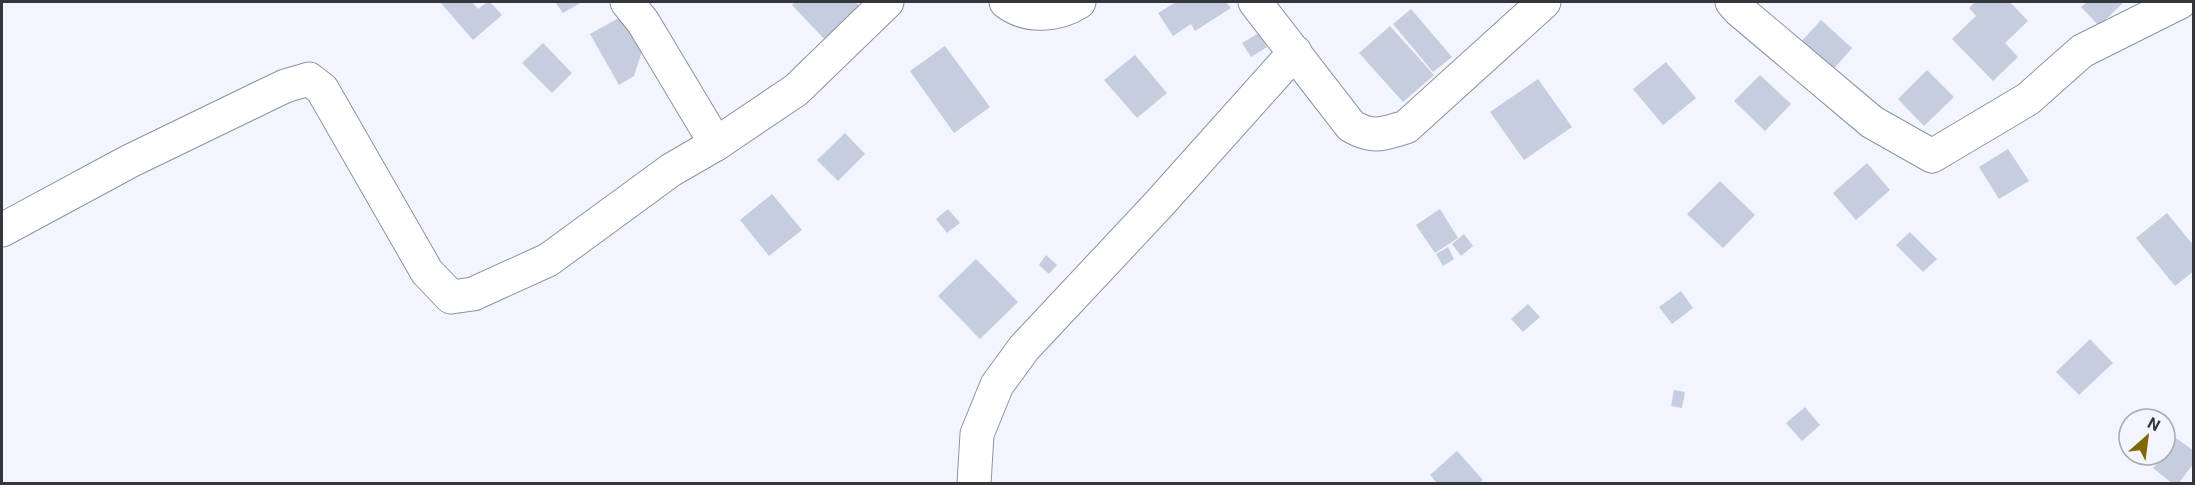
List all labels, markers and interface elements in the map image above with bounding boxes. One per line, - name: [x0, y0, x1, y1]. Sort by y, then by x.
- north arrow: [2117, 407, 2177, 467]
- text: N: [2144, 413, 2163, 435]

